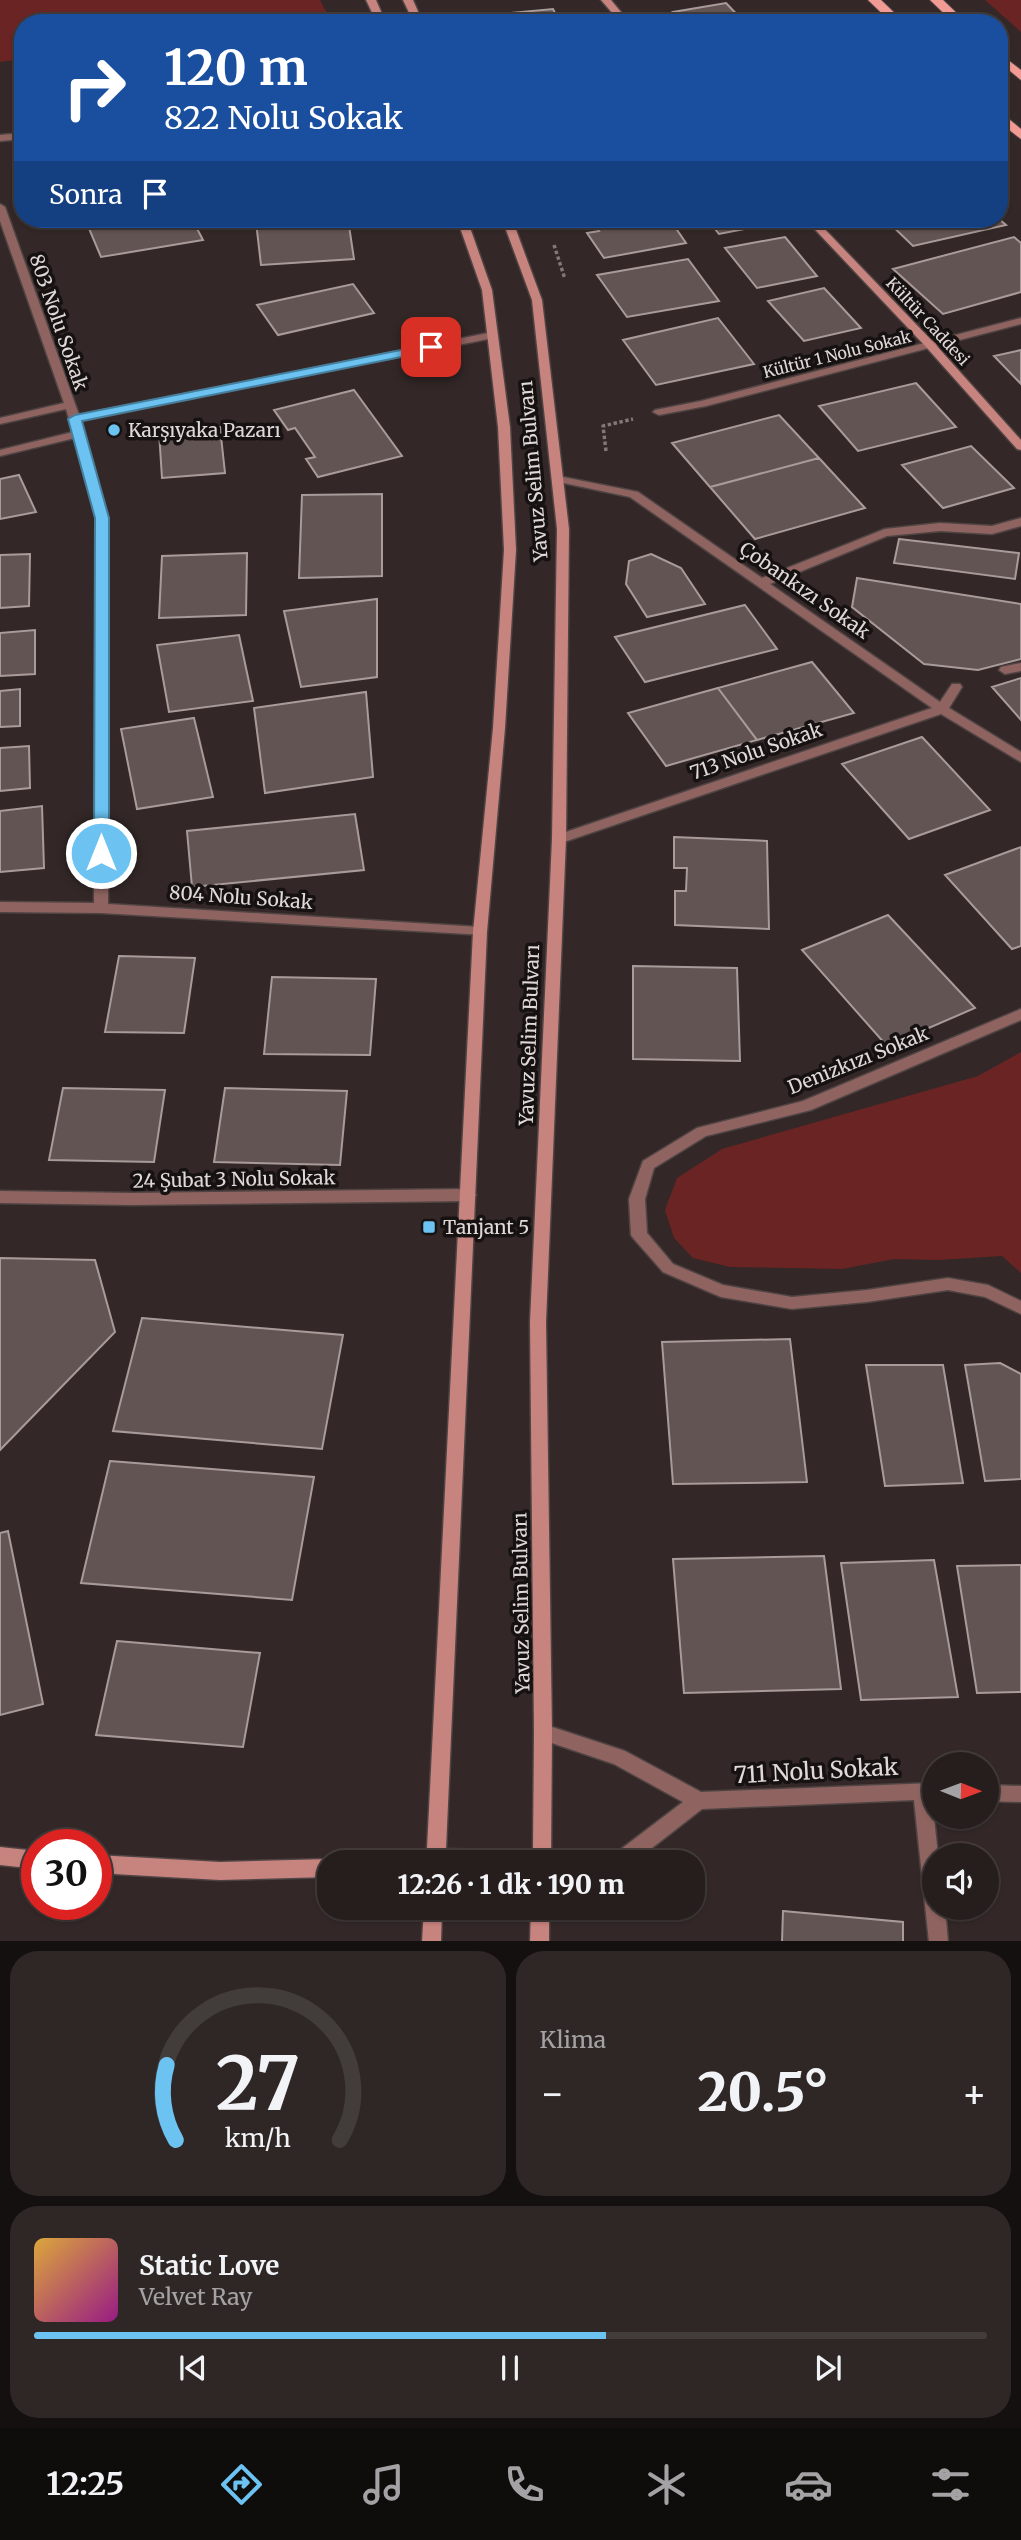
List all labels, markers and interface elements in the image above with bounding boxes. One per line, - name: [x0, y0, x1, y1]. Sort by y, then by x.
- text: 120 m: [164, 37, 308, 98]
- icon: right: [49, 42, 140, 133]
- text: 822 Nolu Sokak: [164, 98, 403, 138]
- icon: arrive: [136, 175, 174, 213]
- text: Sonra: [49, 178, 122, 211]
- street label: 803 Nolu Sokak: [24, 251, 94, 393]
- street label: Kültür Caddesi: [882, 273, 974, 369]
- pin: [401, 317, 461, 377]
- street label: Kültür 1 Nolu Sokak: [761, 326, 914, 382]
- icon: arrive: [412, 328, 450, 366]
- street label: Yavuz Selim Bulvarı: [513, 380, 553, 563]
- place label: Karşıyaka Pazarı: [128, 418, 281, 442]
- marker: Karşıyaka Pazarı: [106, 422, 122, 438]
- street label: Çobankızı Sokak: [735, 536, 875, 644]
- street label: 713 Nolu Sokak: [687, 717, 825, 785]
- position arrow: [64, 816, 138, 890]
- street label: 804 Nolu Sokak: [168, 880, 314, 914]
- street label: Yavuz Selim Bulvarı: [514, 944, 544, 1127]
- street label: Denizkızı Sokak: [784, 1021, 932, 1099]
- street label: 24 Şubat 3 Nolu Sokak: [132, 1165, 336, 1193]
- place label: Tanjant 5: [443, 1215, 529, 1239]
- marker: Tanjant 5: [421, 1219, 437, 1235]
- street label: Yavuz Selim Bulvarı: [507, 1512, 535, 1695]
- street label: 711 Nolu Sokak: [733, 1752, 899, 1789]
- north arrow: [922, 1752, 999, 1829]
- map controls: [922, 1752, 999, 1920]
- speed limit sign: 30: [21, 1829, 112, 1920]
- button: sound: [922, 1843, 999, 1920]
- text: 12:26 · 1 dk · 190 m: [397, 1868, 625, 1901]
- text: Klima: [540, 2025, 606, 2054]
- text: 27: [216, 2038, 300, 2130]
- text: 20.5°: [698, 2060, 829, 2125]
- text: −: [540, 2070, 565, 2117]
- text: +: [962, 2070, 987, 2117]
- text: km/h: [225, 2121, 291, 2153]
- text: Static Love: [139, 2249, 279, 2282]
- text: Velvet Ray: [139, 2282, 252, 2311]
- icon: previous: [174, 2349, 212, 2387]
- icon: pause: [491, 2349, 529, 2387]
- icon: next: [809, 2349, 847, 2387]
- icon: directions: [217, 2460, 266, 2509]
- icon: music: [359, 2460, 408, 2509]
- icon: phone: [500, 2460, 549, 2509]
- icon: climate: [642, 2460, 691, 2509]
- icon: car: [784, 2460, 833, 2509]
- icon: filters: [926, 2460, 975, 2509]
- text: 12:25: [46, 2464, 124, 2504]

